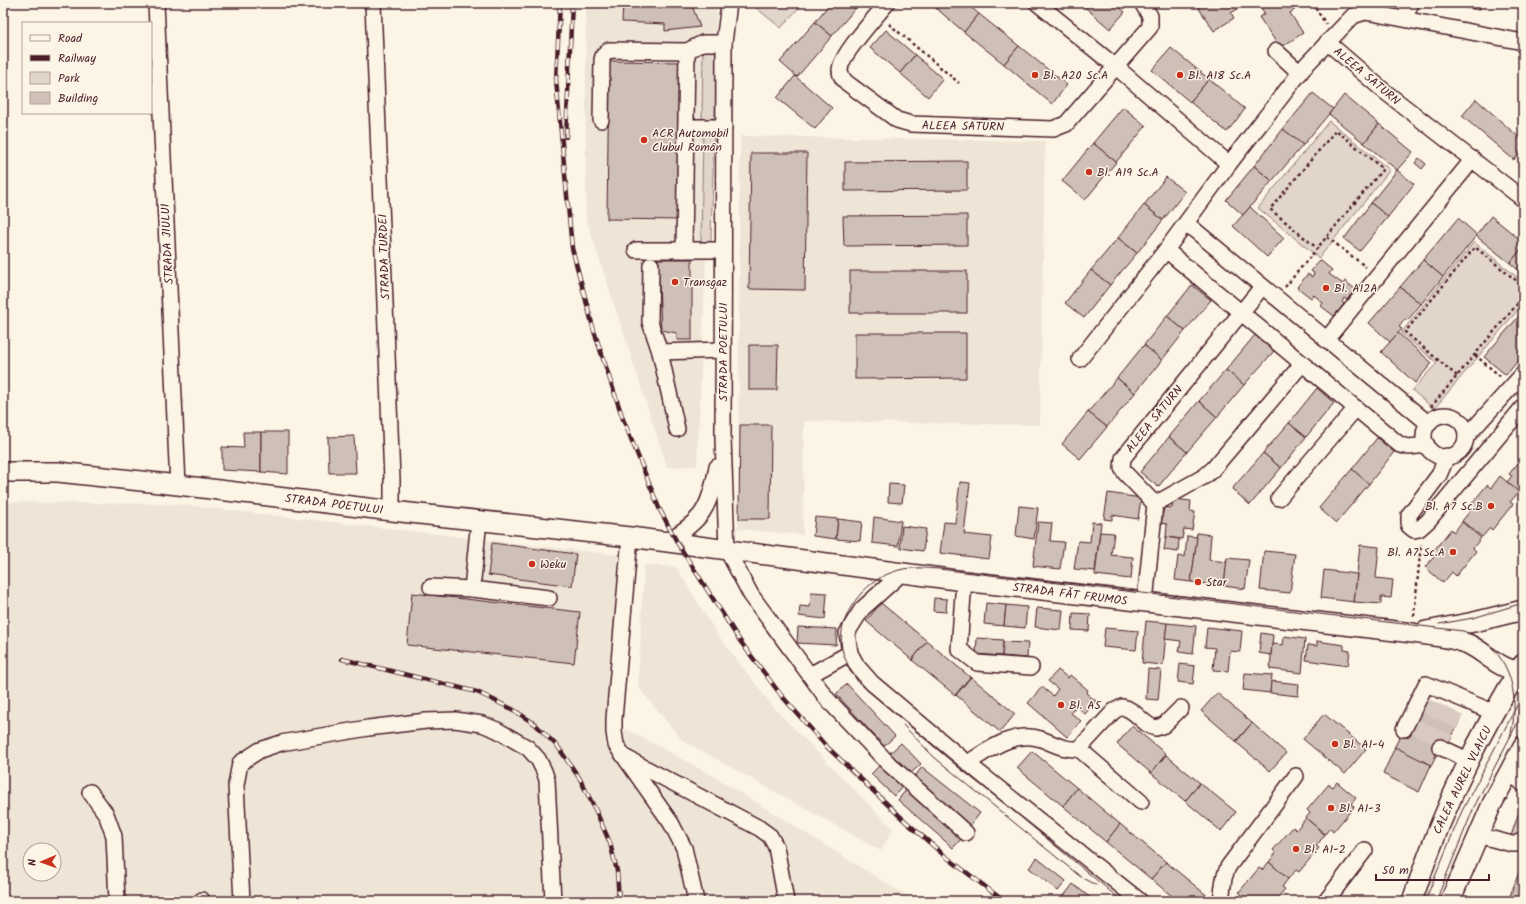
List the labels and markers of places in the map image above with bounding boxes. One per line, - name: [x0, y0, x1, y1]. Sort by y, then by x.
- place label: Bl. A20 Sc.A: [1043, 66, 1108, 85]
- place label: Bl. A18 Sc.A: [1188, 66, 1251, 85]
- marker: Bl. A20 Sc.A: [1030, 70, 1040, 80]
- marker: Bl. A18 Sc.A: [1175, 70, 1185, 80]
- place label: ACR Automobil Clubul Român: [652, 124, 729, 157]
- marker: ACR Automobil Clubul Român: [639, 135, 649, 145]
- place label: Bl. A19 Sc.A: [1097, 163, 1159, 182]
- marker: Bl. A19 Sc.A: [1084, 167, 1094, 177]
- place label: Transgaz: [683, 273, 727, 292]
- marker: Transgaz: [670, 277, 680, 287]
- place label: Bl. A12A: [1334, 279, 1378, 298]
- marker: Bl. A12A: [1321, 283, 1331, 293]
- place label: Bl. A7 Sc.B: [1425, 497, 1483, 516]
- marker: Bl. A7 Sc.B: [1486, 501, 1496, 511]
- place label: Bl. A7 Sc.A: [1387, 543, 1445, 562]
- marker: Bl. A7 Sc.A: [1448, 547, 1458, 557]
- place label: Weku: [540, 555, 566, 574]
- marker: Weku: [527, 559, 537, 569]
- place label: Star: [1206, 573, 1228, 592]
- marker: Star: [1193, 577, 1203, 587]
- place label: Bl. A5: [1069, 696, 1103, 715]
- marker: Bl. A5: [1056, 700, 1066, 710]
- place label: Bl. A1-4: [1343, 735, 1385, 754]
- marker: Bl. A1-4: [1330, 739, 1340, 749]
- place label: Bl. A1-3: [1339, 799, 1381, 818]
- marker: Bl. A1-3: [1326, 803, 1336, 813]
- place label: Bl. A1-2: [1304, 840, 1346, 859]
- marker: Bl. A1-2: [1291, 844, 1301, 854]

